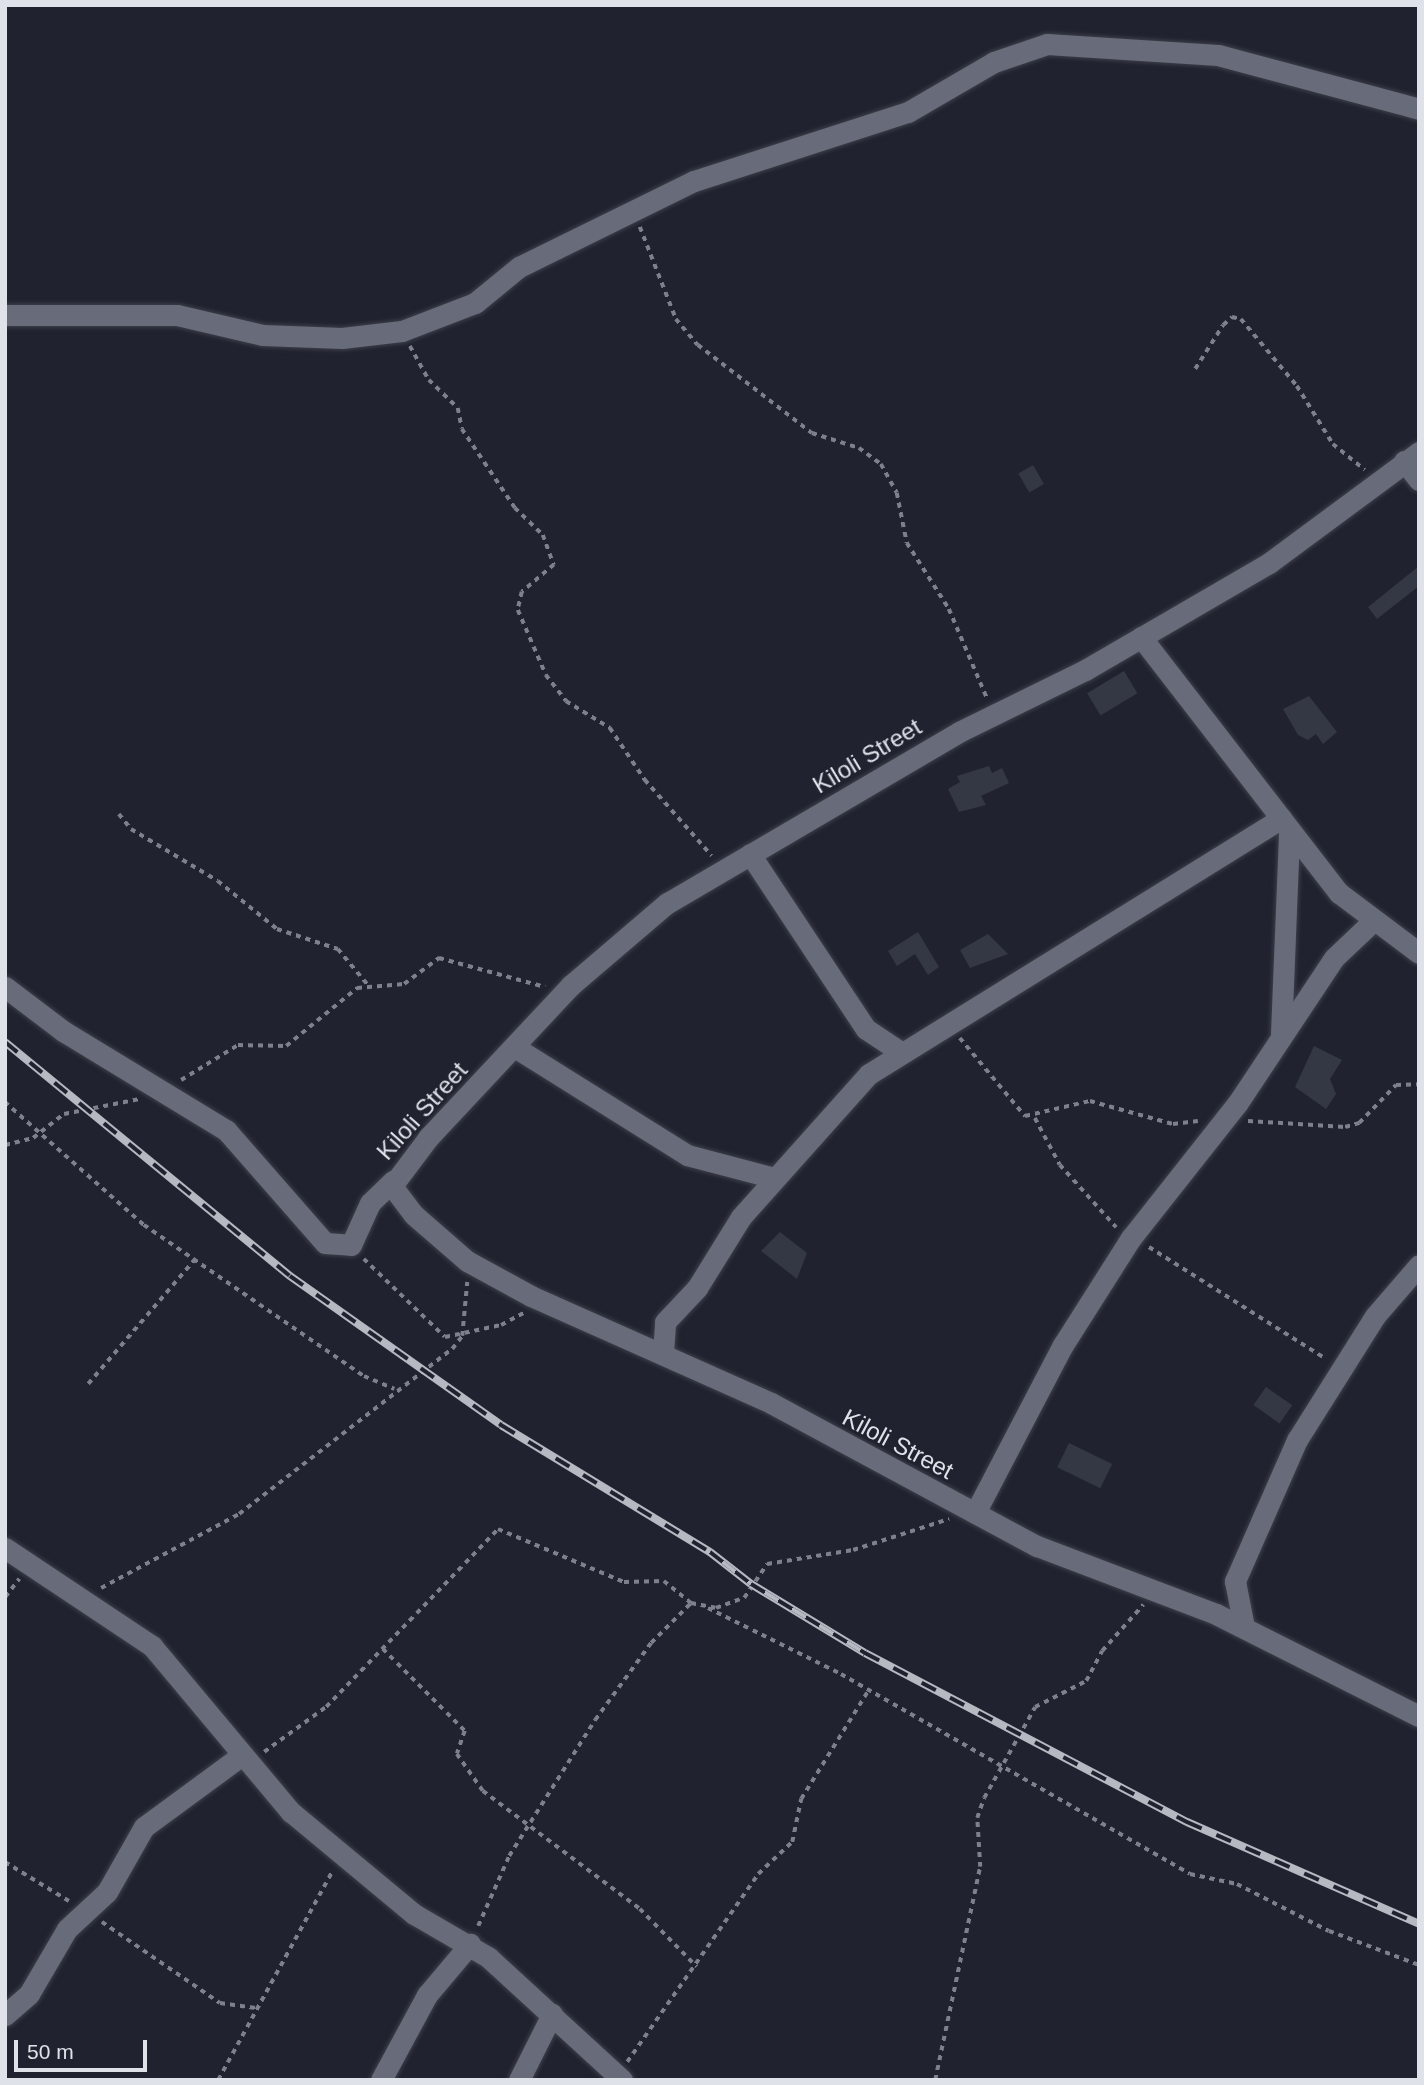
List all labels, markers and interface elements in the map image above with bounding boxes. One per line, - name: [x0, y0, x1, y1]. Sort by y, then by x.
- street label: Kiloli Street: [808, 712, 926, 800]
- street label: Kiloli Street: [371, 1056, 473, 1166]
- street label: Kiloli Street: [838, 1403, 958, 1485]
- scale bar: [18, 2025, 150, 2070]
- text: 50 m: [27, 2040, 74, 2063]

